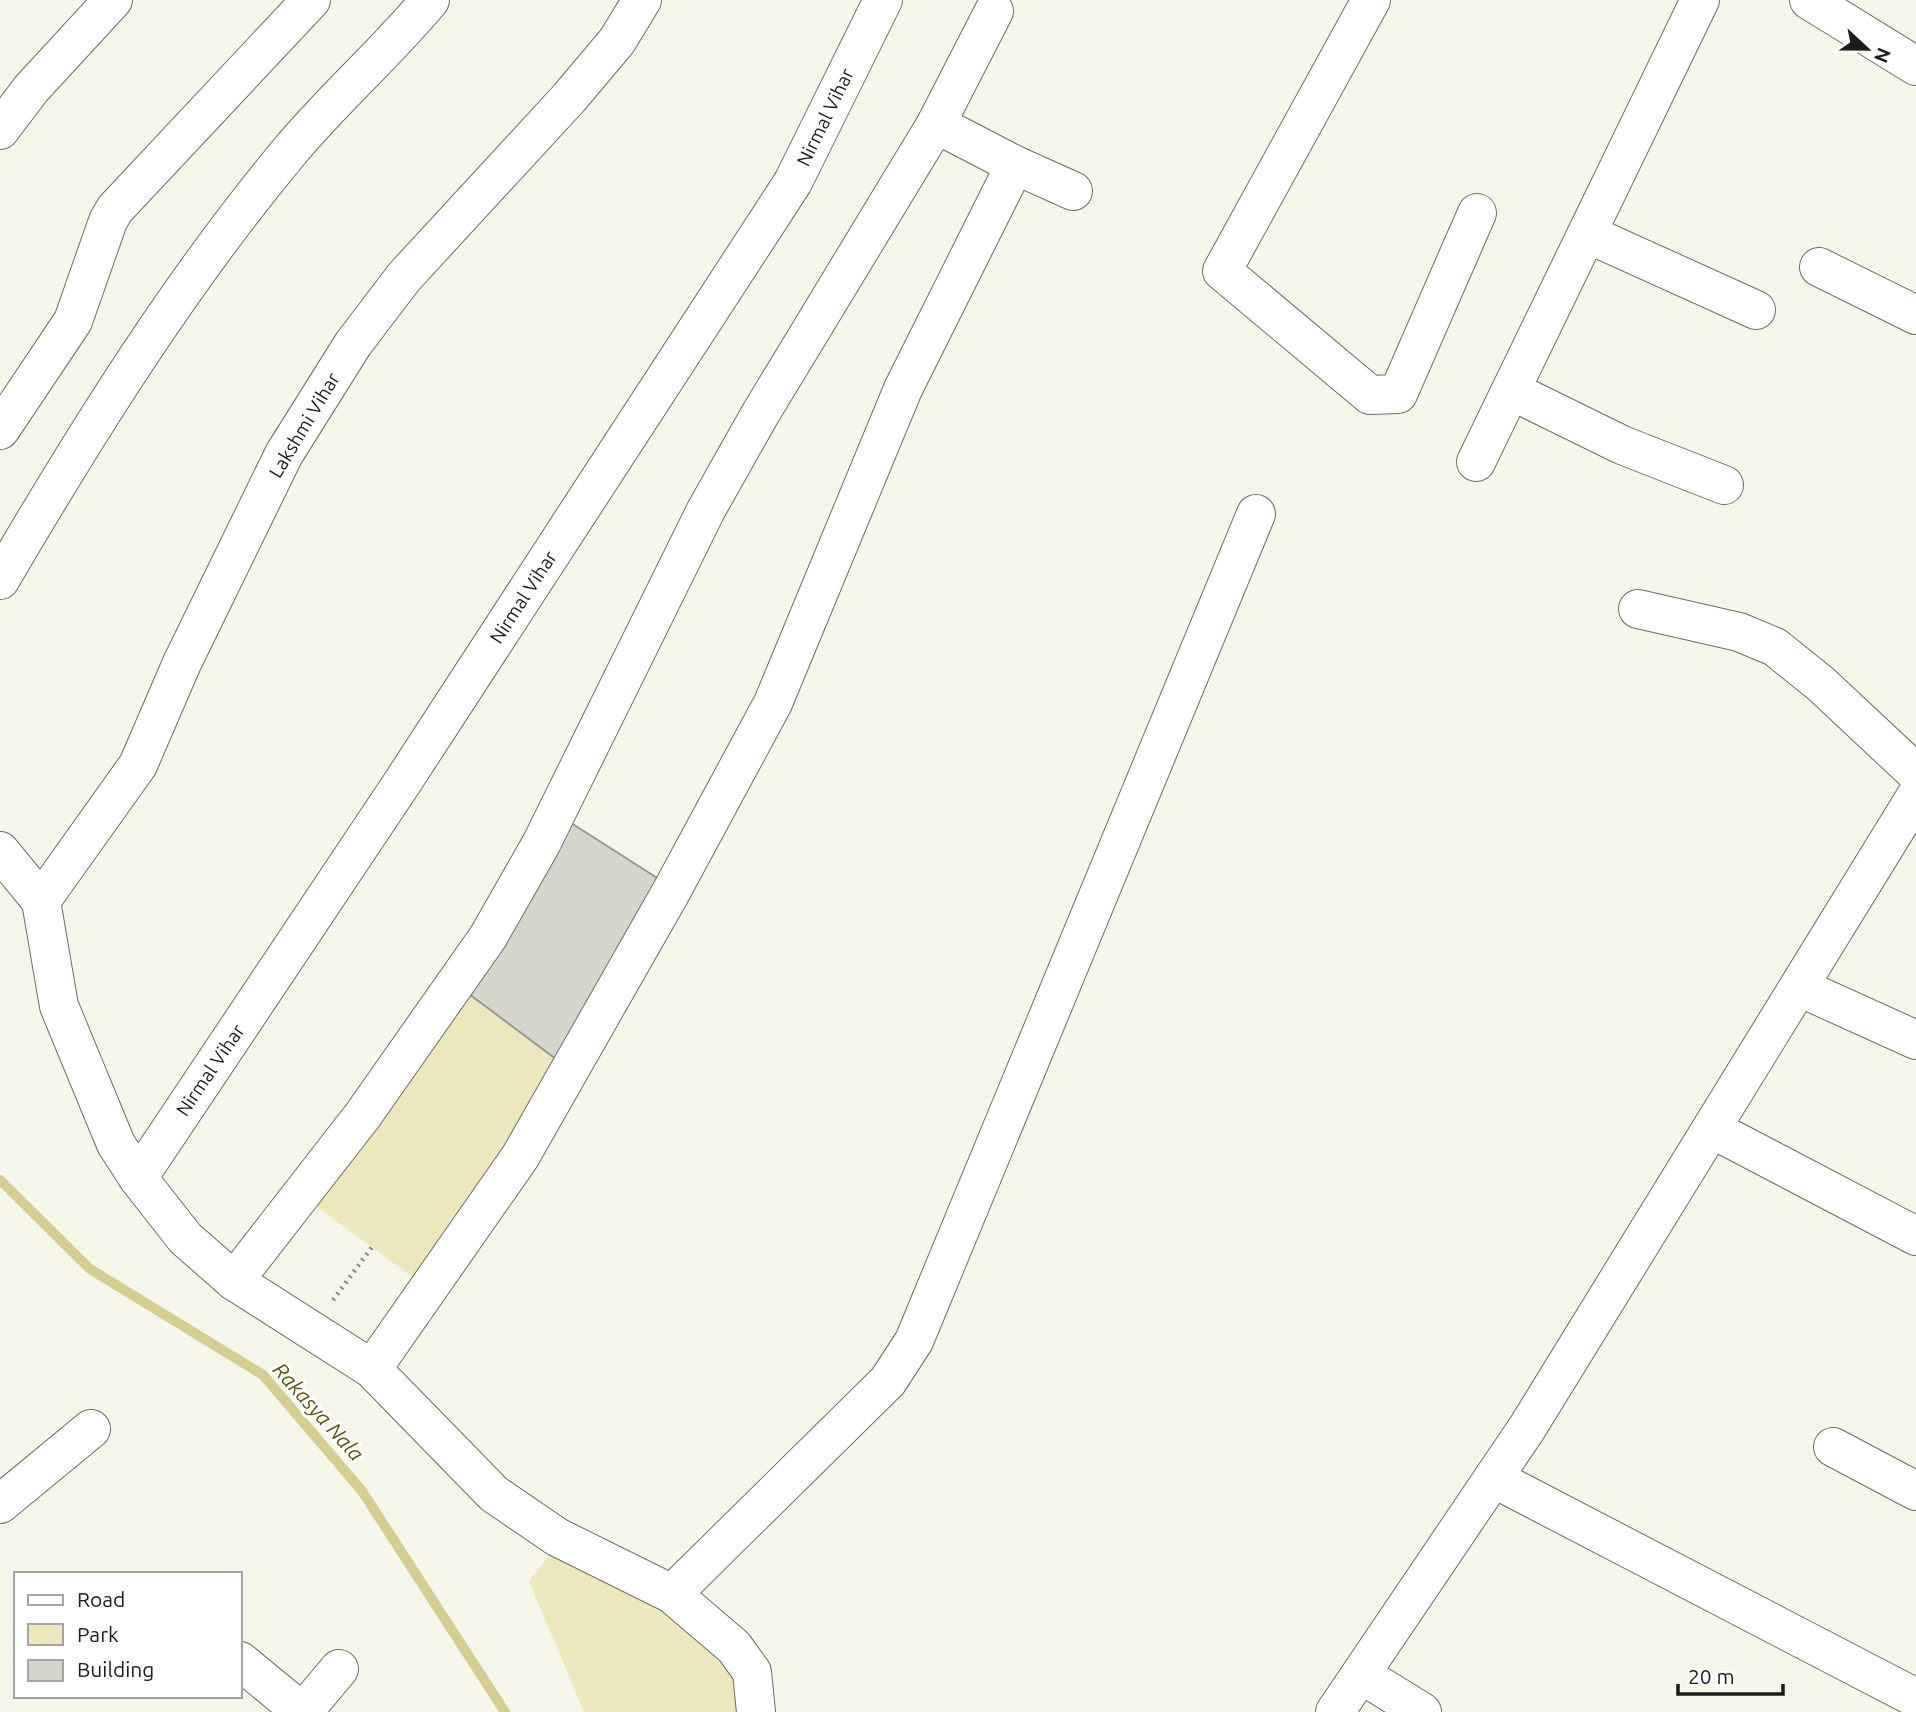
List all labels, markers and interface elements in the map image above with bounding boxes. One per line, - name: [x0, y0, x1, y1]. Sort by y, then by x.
- north arrow: [1832, 14, 1902, 84]
- text: N: [1870, 45, 1896, 66]
- street label: Nirmal Vihar: [792, 65, 858, 169]
- street label: Lakshmi Vihar: [264, 368, 344, 482]
- street label: Nirmal Vihar: [485, 547, 561, 647]
- street label: Nirmal Vihar: [171, 1020, 249, 1120]
- water label: Rakasya Nala: [269, 1357, 369, 1465]
- legend: [14, 1572, 242, 1698]
- text: Road: [77, 1587, 125, 1611]
- text: Park: [77, 1622, 119, 1646]
- scale bar: [1678, 1652, 1783, 1696]
- text: Building: [77, 1657, 154, 1681]
- text: 20 m: [1688, 1664, 1735, 1688]

